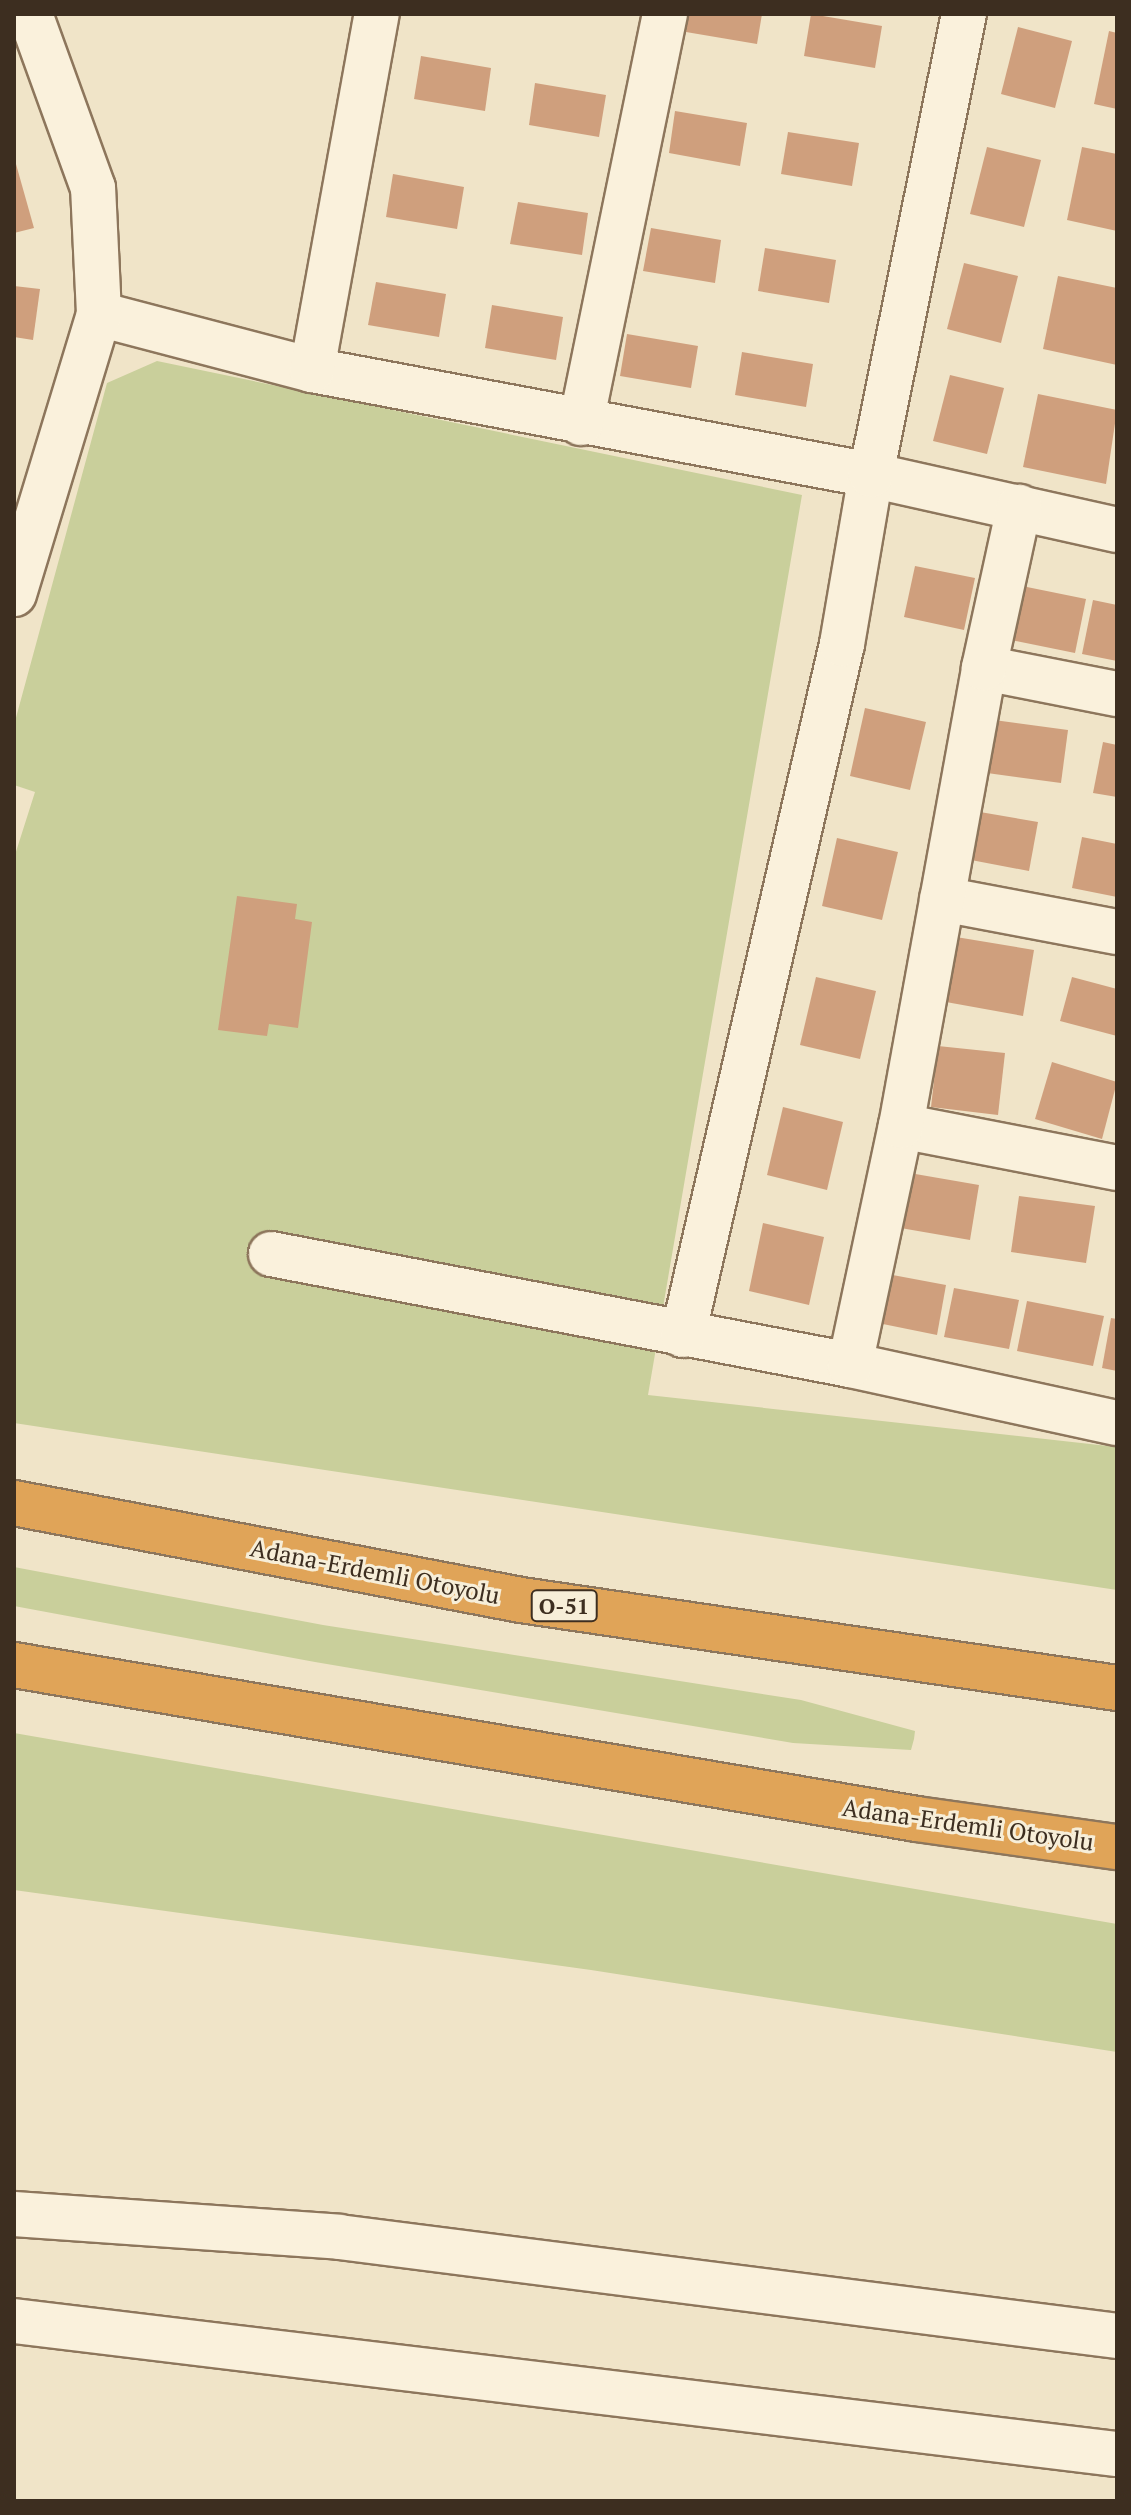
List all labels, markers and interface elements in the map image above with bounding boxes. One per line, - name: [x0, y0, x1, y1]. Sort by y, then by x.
- street label: Adana-Erdemli Otoyolu: [248, 1534, 502, 1610]
- road number: O-51: [530, 1588, 598, 1624]
- street label: Adana-Erdemli Otoyolu: [841, 1793, 1095, 1857]

